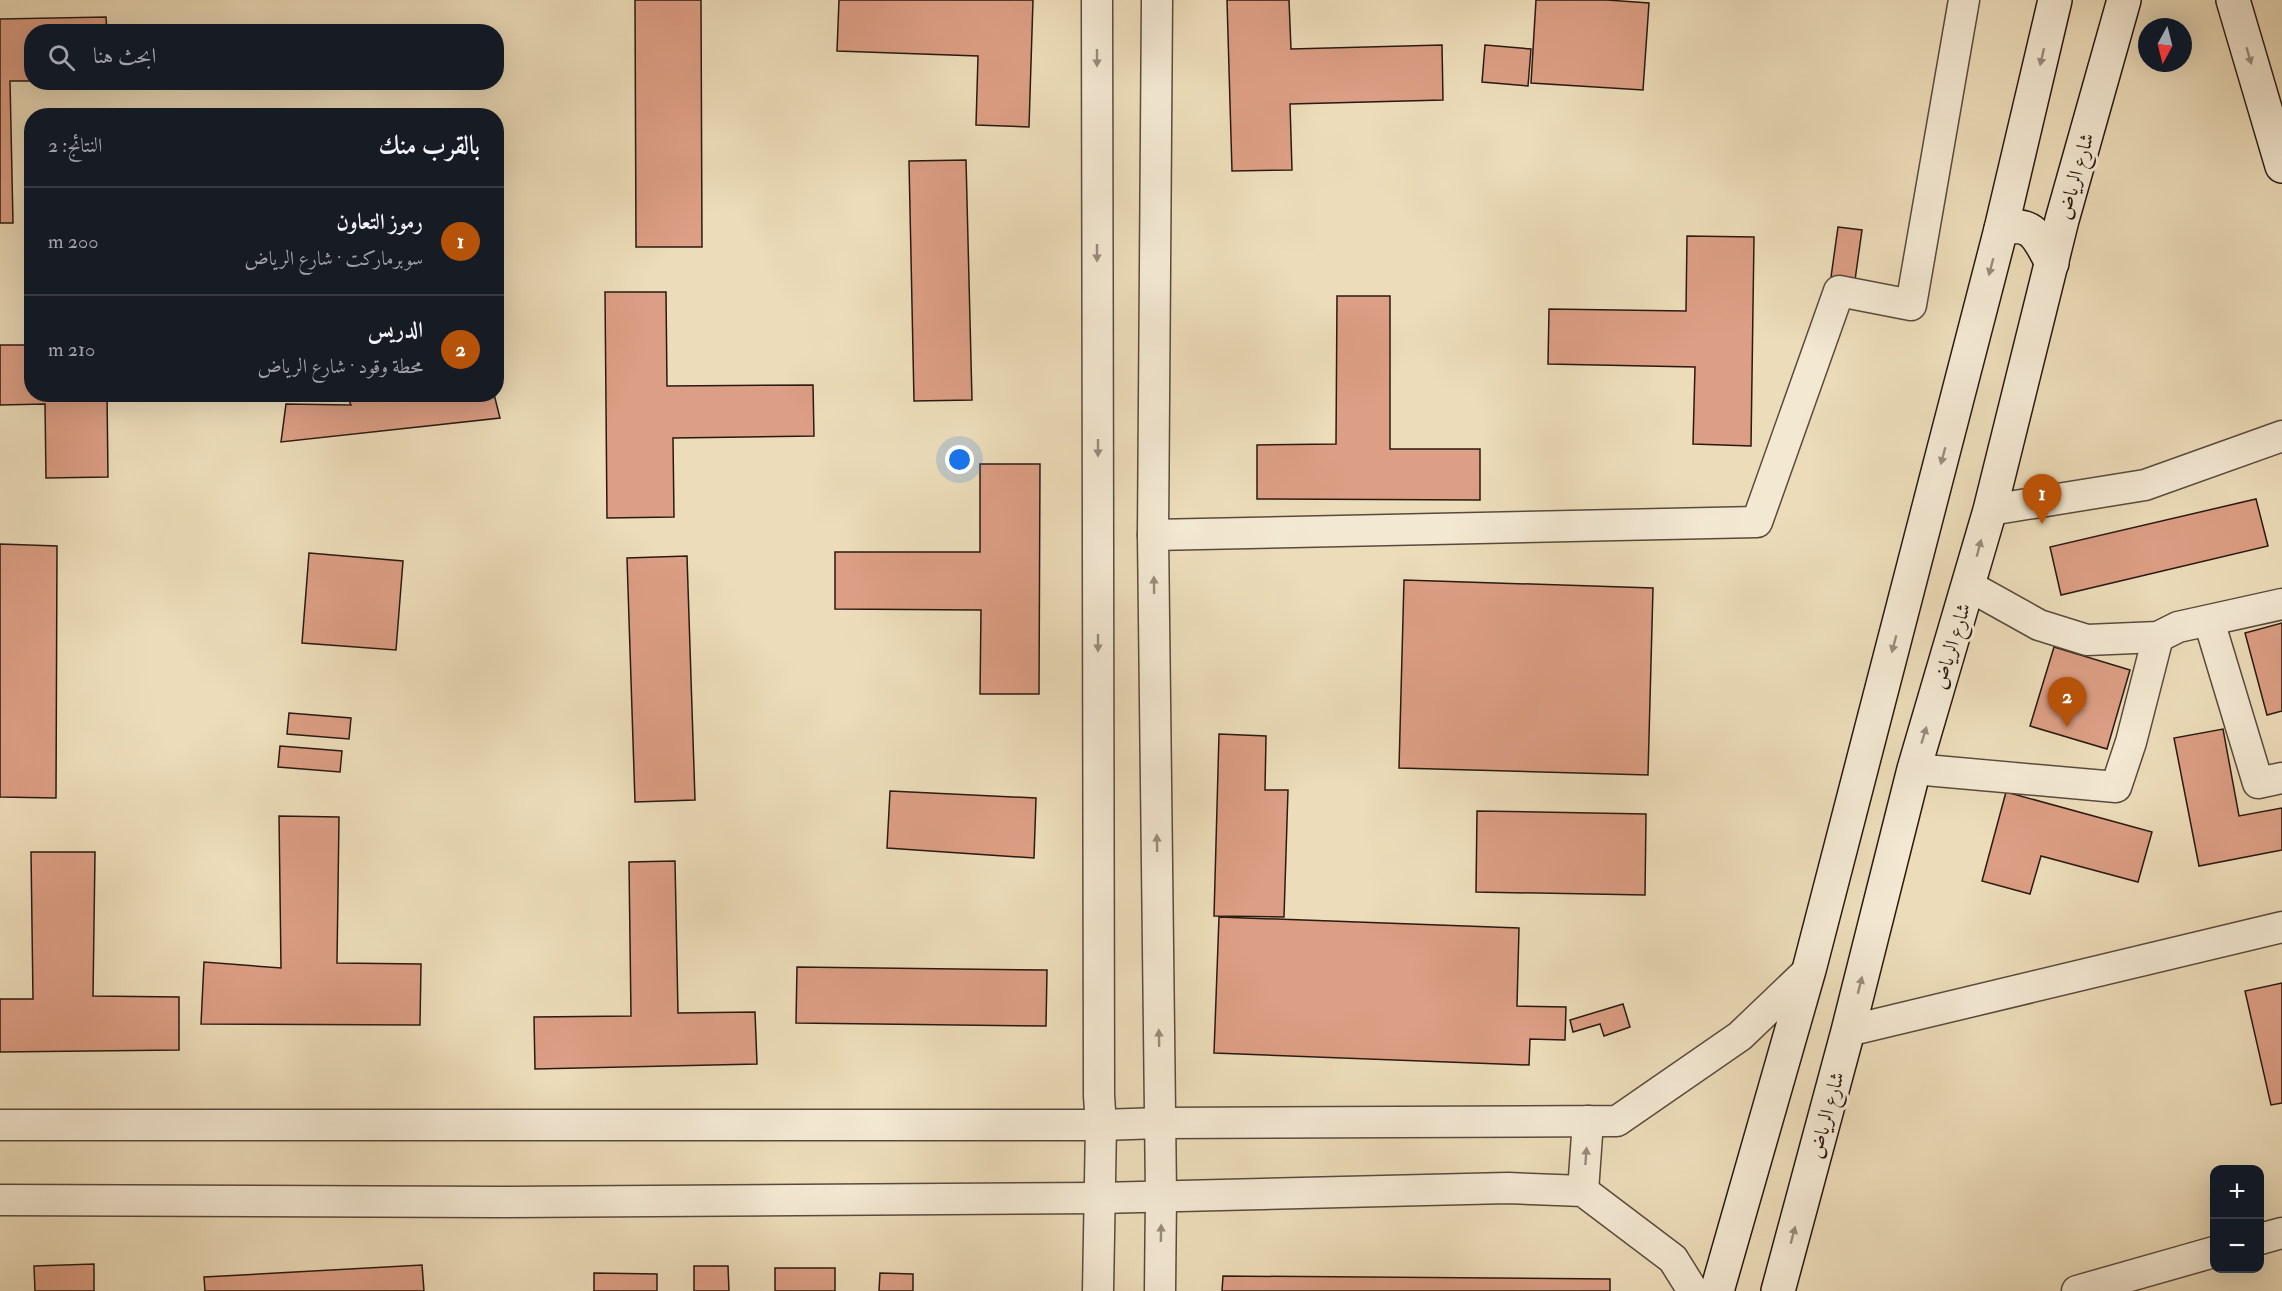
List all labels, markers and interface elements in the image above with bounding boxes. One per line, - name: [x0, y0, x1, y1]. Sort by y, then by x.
- north arrow: [2138, 18, 2192, 72]
- search box: [24, 24, 504, 90]
- icon: search: [45, 41, 78, 74]
- text: ابحث هنا: [93, 42, 156, 70]
- one-way arrow: [2245, 47, 2254, 65]
- one-way arrow: [2036, 48, 2046, 66]
- one-way arrow: [1092, 49, 1102, 68]
- text: بالقرب منك: [378, 130, 480, 162]
- street label: شارع الرياض: [2051, 130, 2104, 223]
- text: النتائج: 2: [48, 133, 102, 158]
- text: رموز التعاون: [336, 208, 423, 236]
- text: 200 m: [48, 229, 98, 254]
- text: 1: [457, 229, 464, 254]
- one-way arrow: [1092, 244, 1102, 263]
- text: سوبرماركت · شارع الرياض: [244, 246, 423, 271]
- one-way arrow: [1986, 258, 1996, 276]
- text: الدريس: [368, 316, 423, 344]
- text: 210 m: [48, 337, 95, 362]
- text: 2: [455, 337, 466, 362]
- text: محطة وقود · شارع الرياض: [257, 354, 423, 379]
- one-way arrow: [1093, 439, 1103, 458]
- your location: [945, 445, 974, 474]
- one-way arrow: [1937, 447, 1947, 465]
- pin: 1: [2022, 474, 2062, 524]
- one-way arrow: [1975, 539, 1984, 557]
- one-way arrow: [1149, 575, 1159, 594]
- street label: شارع الرياض: [1927, 600, 1981, 694]
- one-way arrow: [1093, 634, 1103, 653]
- one-way arrow: [1888, 635, 1898, 654]
- pin: 2: [2048, 678, 2086, 727]
- one-way arrow: [1920, 726, 1929, 744]
- one-way arrow: [1152, 833, 1162, 852]
- one-way arrow: [1855, 976, 1865, 994]
- one-way arrow: [1154, 1028, 1164, 1047]
- street label: شارع الرياض: [1803, 1069, 1855, 1162]
- one-way arrow: [1581, 1147, 1590, 1166]
- map controls: [2210, 1165, 2264, 1273]
- button: +: [2210, 1165, 2264, 1219]
- button: −: [2210, 1219, 2264, 1273]
- one-way arrow: [1156, 1223, 1166, 1242]
- one-way arrow: [1789, 1225, 1799, 1244]

